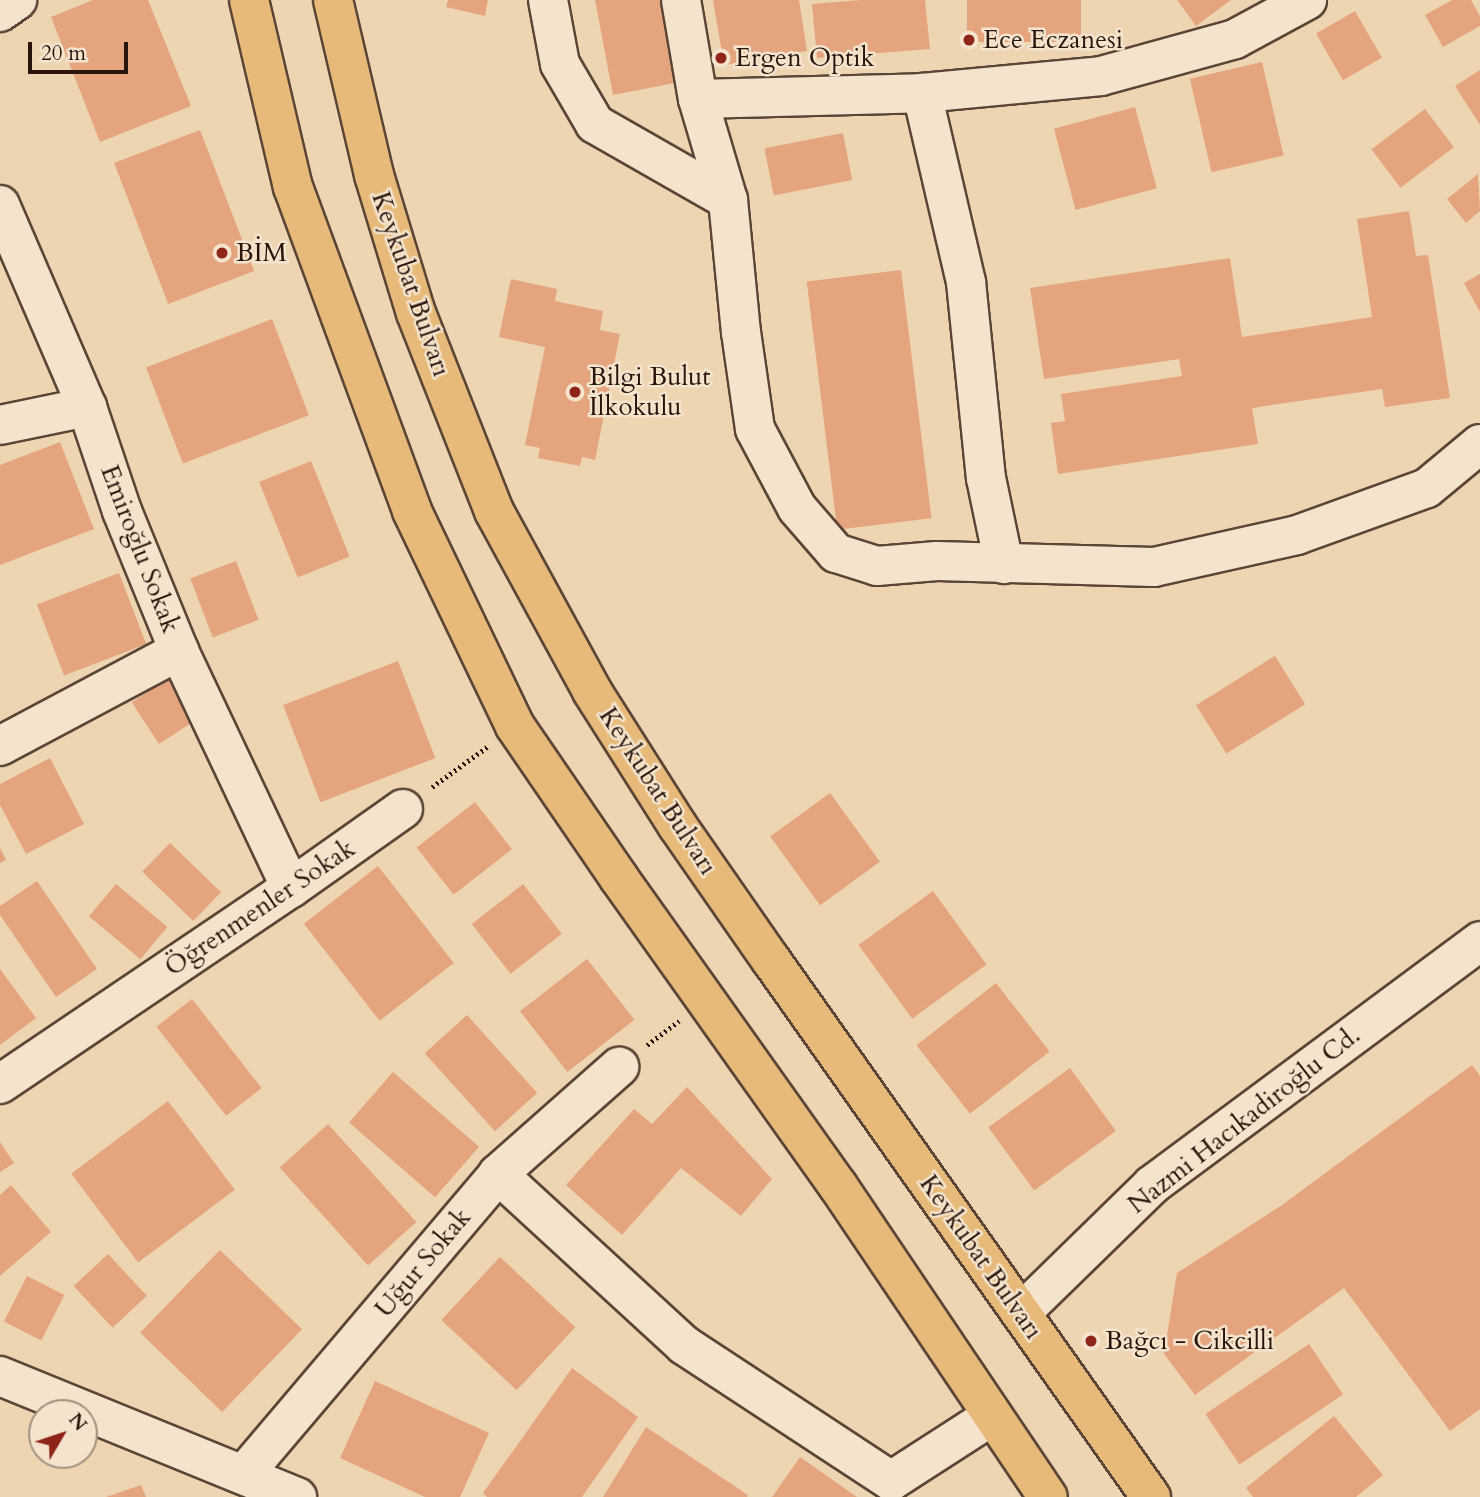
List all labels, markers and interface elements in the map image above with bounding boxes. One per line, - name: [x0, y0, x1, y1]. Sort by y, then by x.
- place label: Ece Eczanesi: [983, 24, 1123, 56]
- scale bar: [32, 28, 131, 72]
- marker: Ece Eczanesi: [961, 32, 977, 48]
- text: 20 m: [41, 39, 86, 68]
- place label: Ergen Optik: [735, 42, 874, 74]
- marker: Ergen Optik: [713, 50, 729, 66]
- street label: Keykubat Bulvarı: [365, 188, 457, 380]
- place label: BİM: [236, 237, 287, 269]
- marker: BİM: [214, 245, 230, 261]
- place label: Bilgi Bulut İlkokulu: [589, 361, 711, 422]
- marker: Bilgi Bulut İlkokulu: [567, 384, 583, 400]
- street label: Emiroğlu Sokak: [94, 461, 186, 637]
- street label: Keykubat Bulvarı: [592, 701, 724, 881]
- street label: Öğrenmenler Sokak: [159, 833, 361, 983]
- street label: Nazmi Hacıkadiroğlu Cd.: [1122, 1020, 1366, 1220]
- street label: Keykubat Bulvarı: [913, 1169, 1049, 1345]
- street label: Uğur Sokak: [368, 1202, 478, 1324]
- place label: Bağcı - Cikcilli: [1105, 1325, 1274, 1357]
- marker: Bağcı - Cikcilli: [1083, 1333, 1099, 1349]
- north arrow: [28, 1399, 98, 1469]
- text: N: [62, 1407, 93, 1437]

